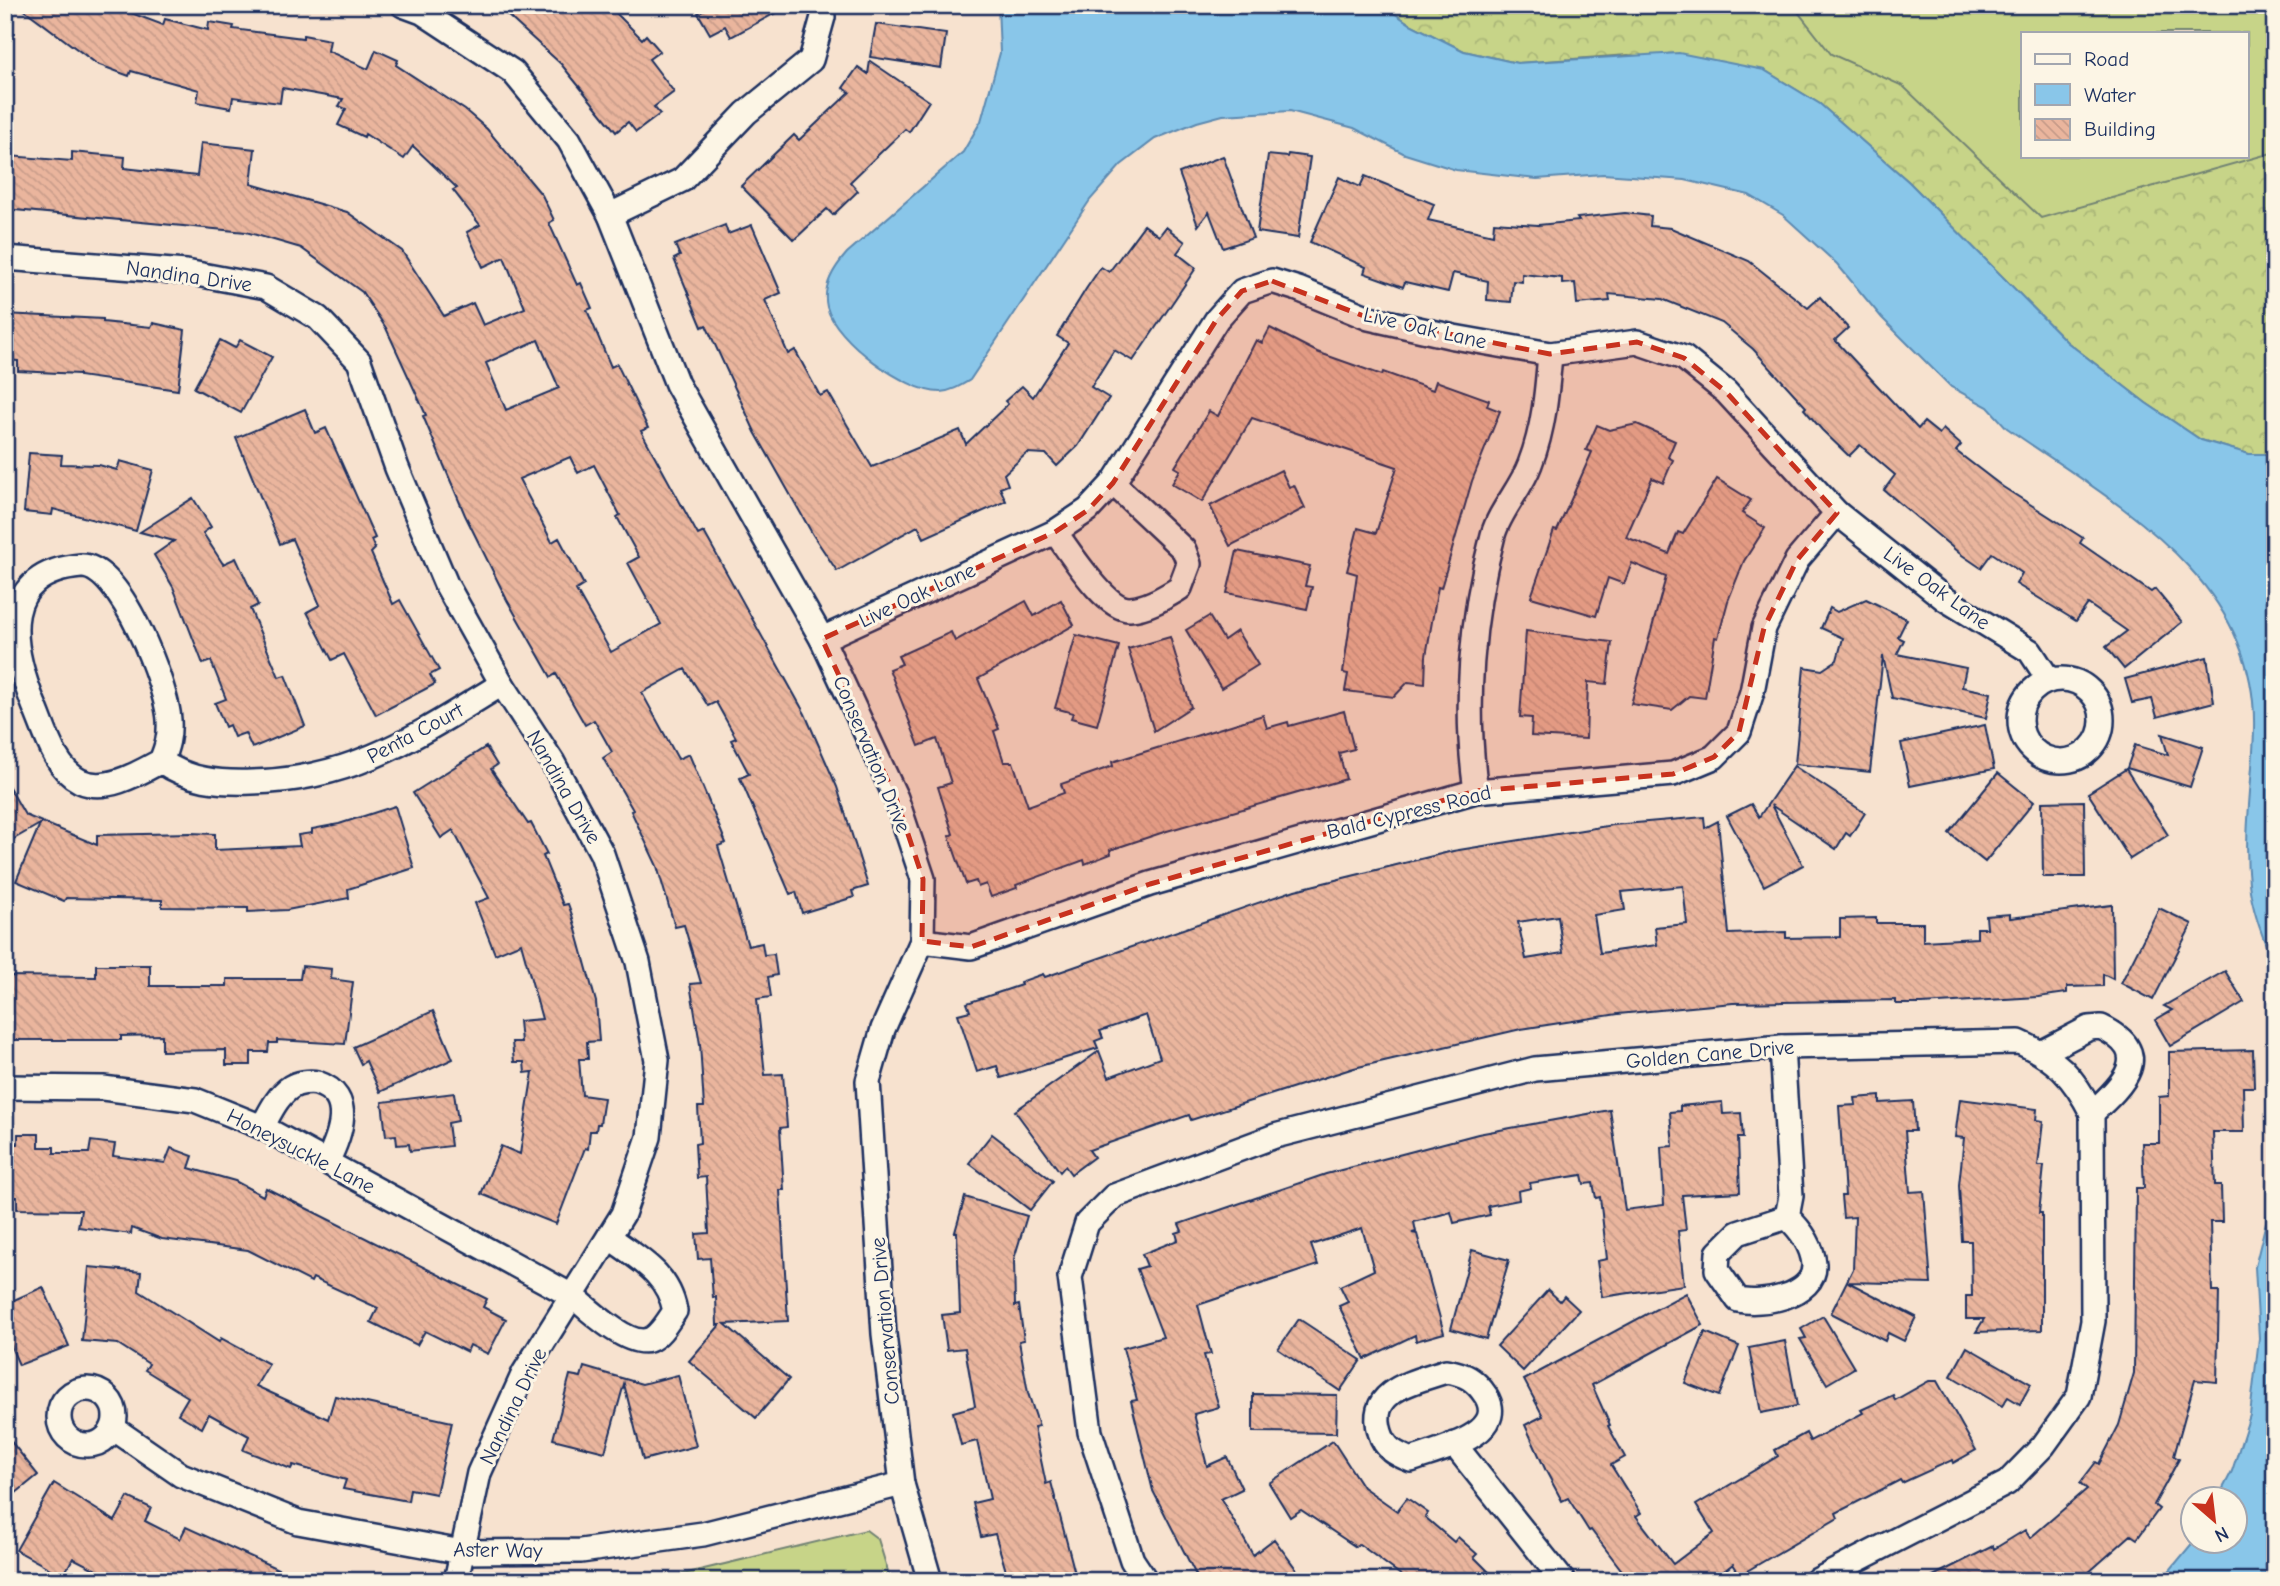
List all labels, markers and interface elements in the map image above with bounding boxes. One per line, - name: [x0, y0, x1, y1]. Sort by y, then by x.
- legend: [2021, 32, 2248, 158]
- text: Road: [2084, 47, 2129, 71]
- text: Water: [2084, 83, 2137, 107]
- text: Building: [2084, 117, 2156, 141]
- street label: Nandina Drive: [125, 255, 253, 297]
- street label: Live Oak Lane: [1361, 302, 1489, 354]
- street label: Live Oak Lane: [1879, 541, 1995, 635]
- street label: Live Oak Lane: [855, 558, 979, 632]
- street label: Conservation Drive: [828, 672, 916, 836]
- street label: Penta Court: [363, 697, 468, 768]
- street label: Nandina Drive: [522, 726, 606, 848]
- street label: Bald Cypress Road: [1324, 780, 1494, 844]
- street label: Golden Cane Drive: [1625, 1035, 1795, 1073]
- street label: Honeysuckle Lane: [223, 1103, 379, 1199]
- street label: Conservation Drive: [866, 1236, 904, 1406]
- street label: Nandina Drive: [474, 1344, 552, 1468]
- north arrow: [2178, 1484, 2248, 1554]
- text: N: [2211, 1522, 2232, 1547]
- street label: Aster Way: [453, 1537, 543, 1563]

